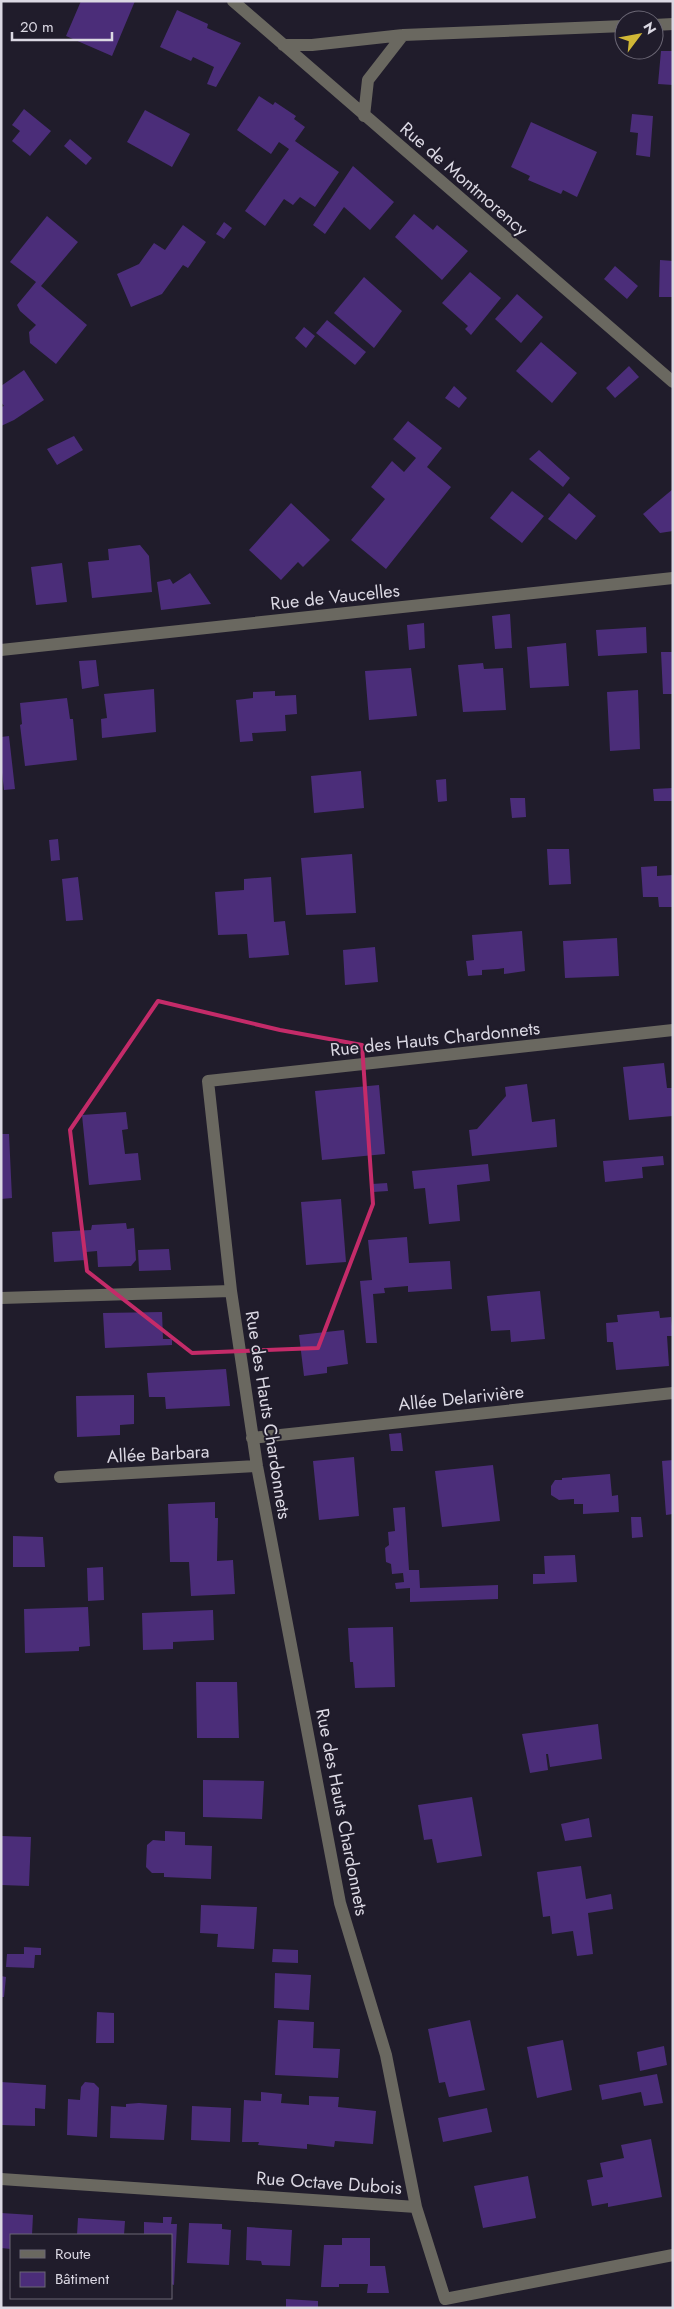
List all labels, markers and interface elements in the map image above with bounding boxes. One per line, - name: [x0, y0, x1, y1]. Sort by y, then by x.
- scale bar: [12, 10, 112, 42]
- north arrow: [614, 10, 664, 60]
- text: 20 m: [20, 16, 54, 38]
- text: N: [639, 18, 661, 38]
- street label: Rue de Montmorency: [394, 116, 534, 242]
- street label: Rue de Vaucelles: [269, 577, 401, 617]
- street label: Rue des Hauts Chardonnets: [329, 1015, 541, 1063]
- street label: Rue des Hauts Chardonnets: [239, 1309, 297, 1521]
- street label: Allée Delarivière: [397, 1378, 525, 1418]
- street label: Allée Barbara: [106, 1438, 210, 1470]
- street label: Rue des Hauts Chardonnets: [309, 1706, 375, 1918]
- street label: Rue Octave Dubois: [255, 2165, 403, 2201]
- legend: [10, 2234, 172, 2299]
- text: Route: [55, 2243, 91, 2265]
- text: Bâtiment: [55, 2268, 109, 2290]

